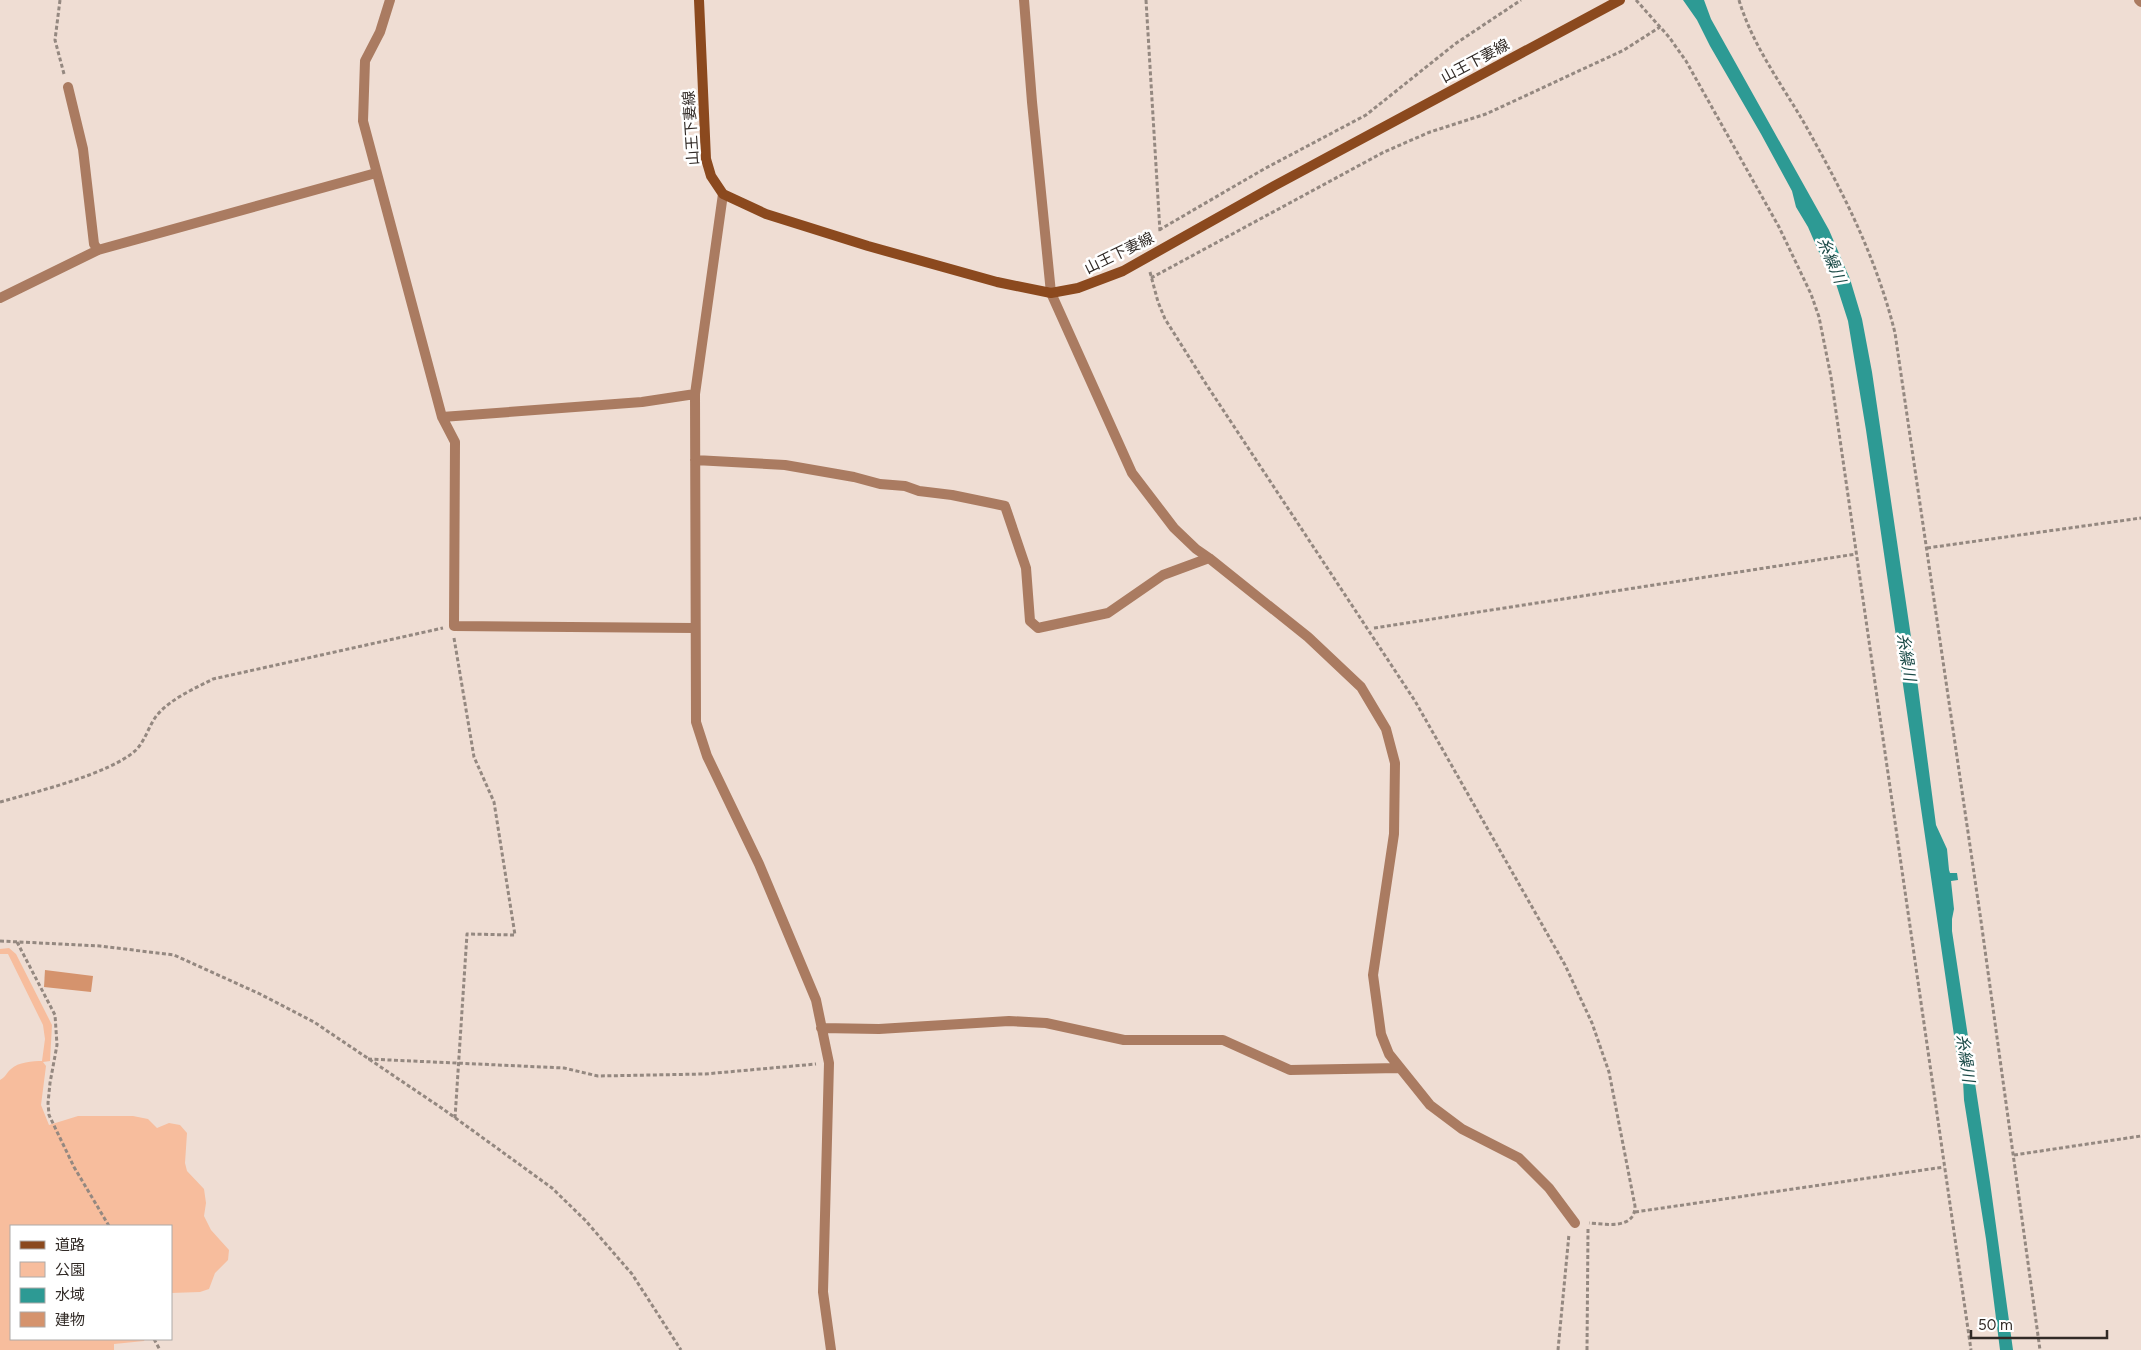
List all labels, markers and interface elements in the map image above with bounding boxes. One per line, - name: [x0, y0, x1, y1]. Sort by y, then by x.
- street label: 山王下妻線: [1438, 35, 1512, 87]
- street label: 山王下妻線: [679, 90, 703, 166]
- street label: 山王下妻線: [1081, 228, 1157, 278]
- water label: 糸繰川: [1813, 234, 1850, 288]
- water label: 糸繰川: [1893, 632, 1920, 684]
- water label: 糸繰川: [1953, 1033, 1979, 1085]
- legend: [10, 1225, 172, 1340]
- text: 道路: [55, 1236, 85, 1254]
- text: 公園: [55, 1261, 85, 1279]
- text: 水域: [55, 1286, 85, 1304]
- scale bar: [1971, 1308, 2107, 1340]
- text: 建物: [55, 1311, 85, 1329]
- text: 50 m: [1978, 1316, 2013, 1334]

